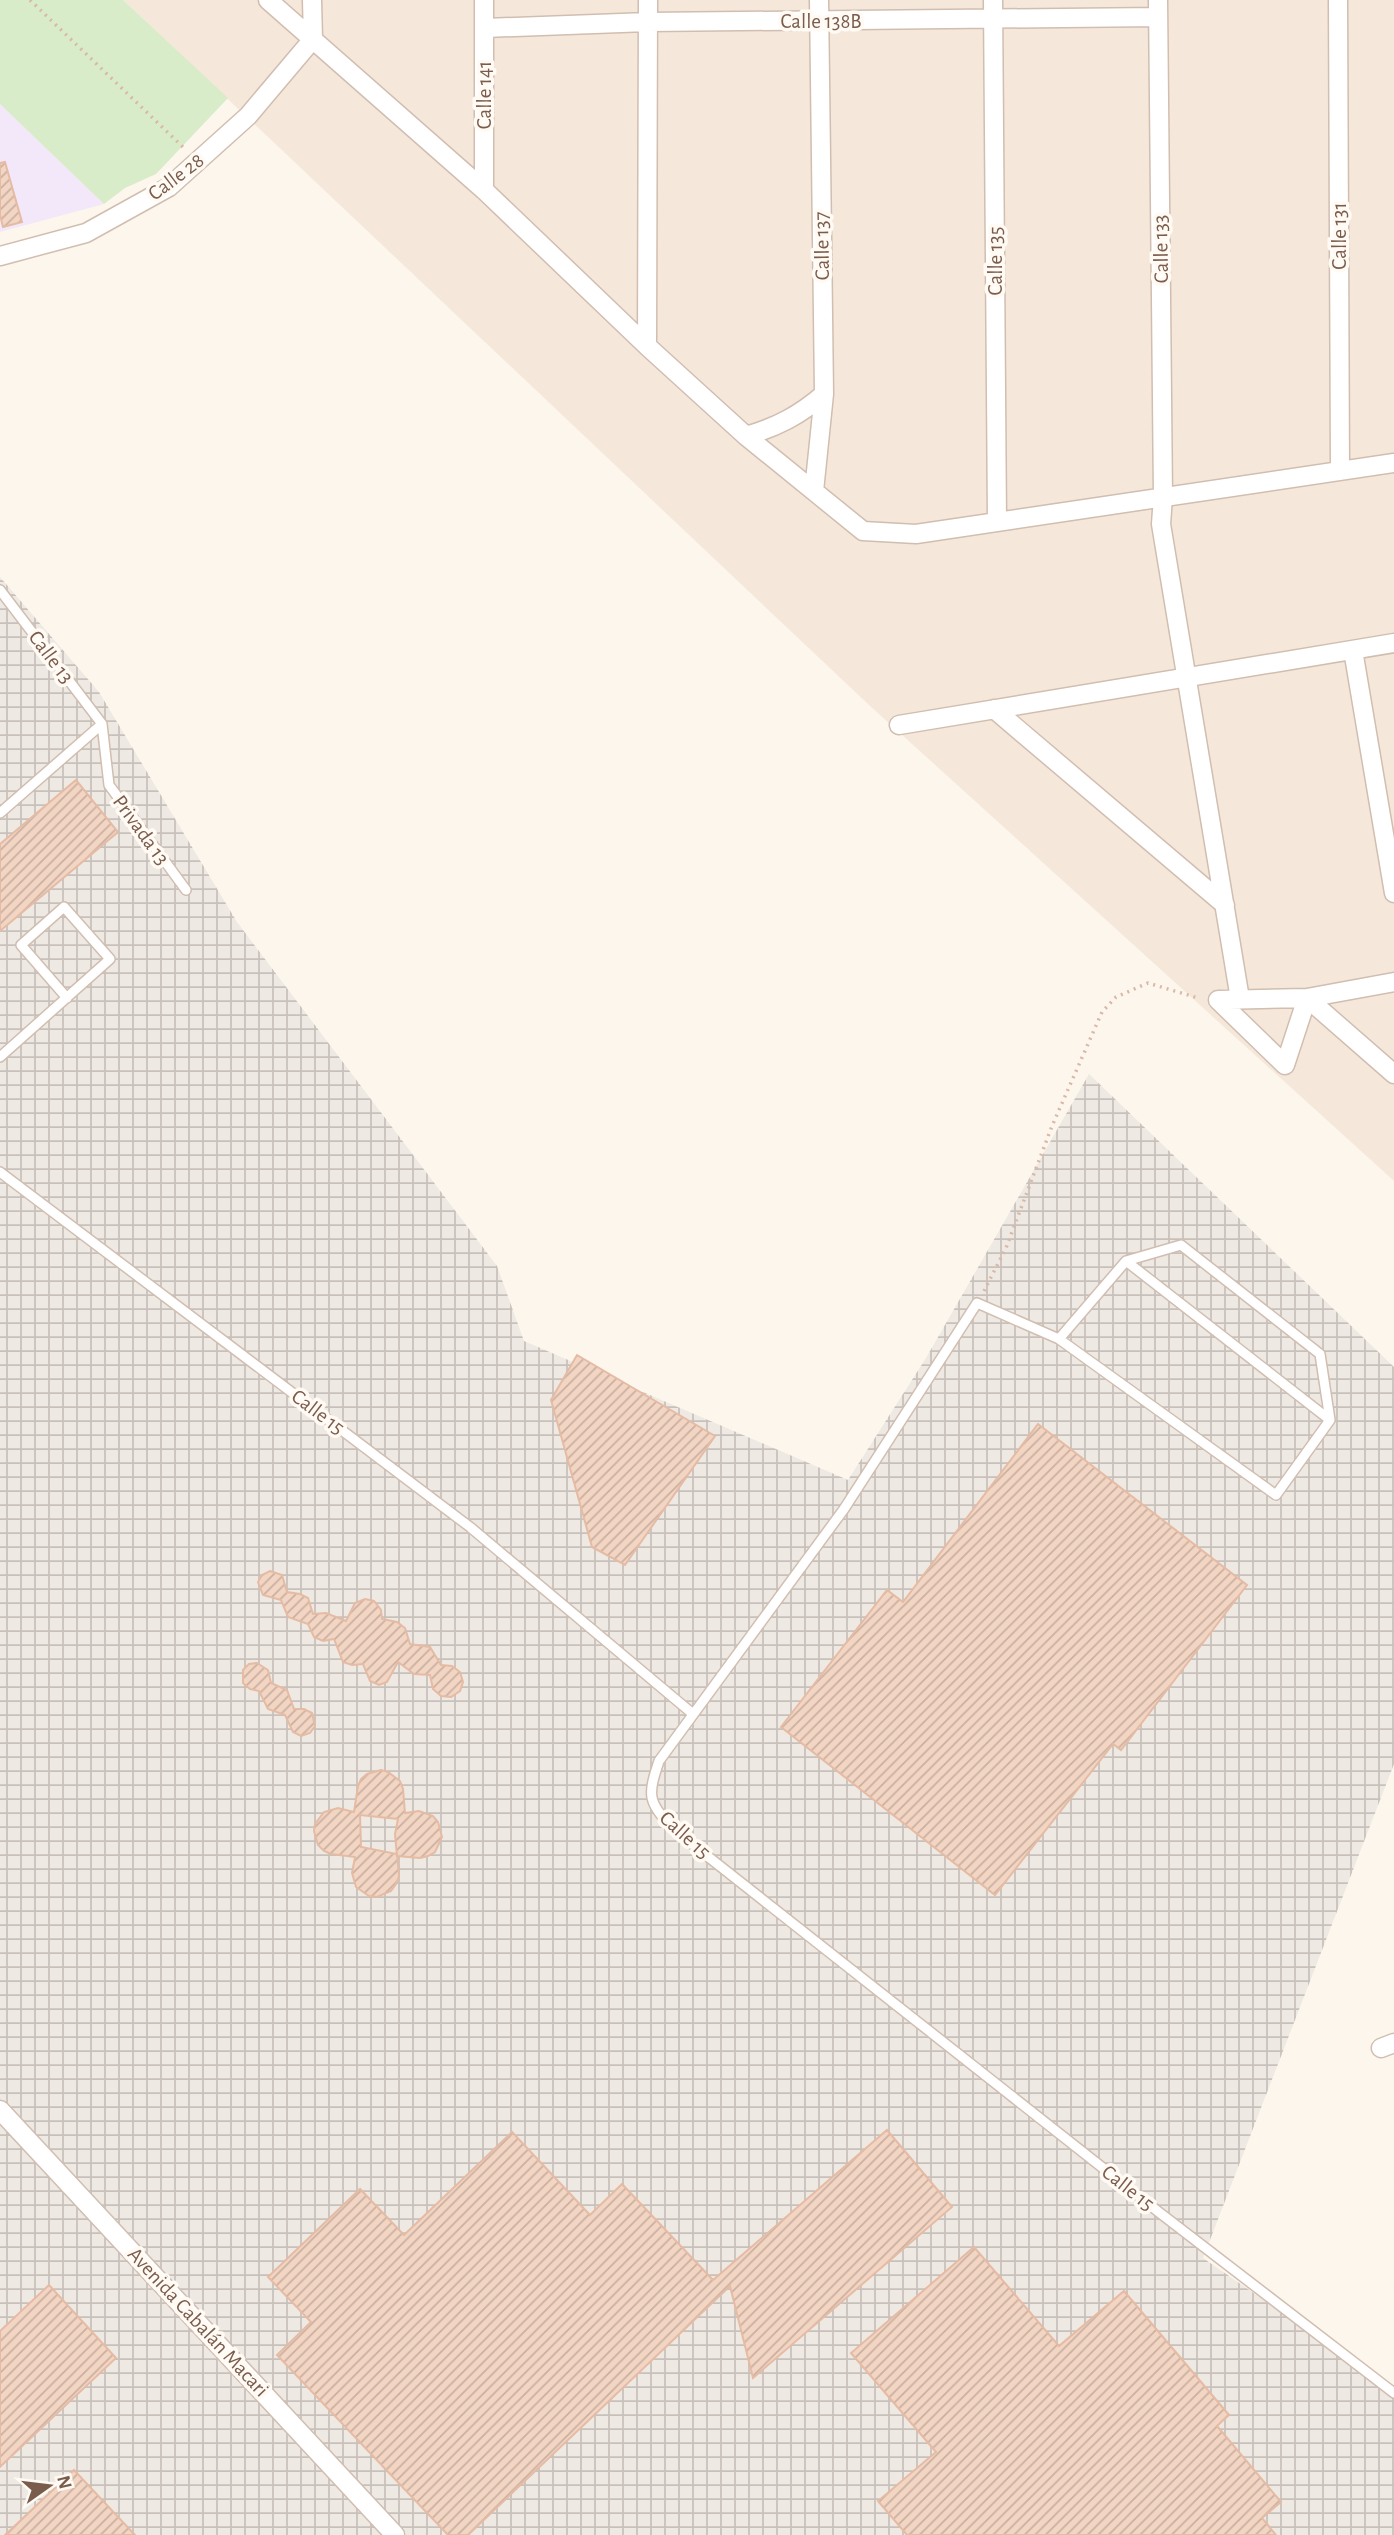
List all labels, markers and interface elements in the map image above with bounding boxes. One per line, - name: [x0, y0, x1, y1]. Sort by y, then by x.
- street label: Calle 138B: [780, 11, 862, 32]
- street label: Calle 141: [474, 61, 495, 129]
- street label: Calle 28: [144, 149, 208, 205]
- street label: Calle 131: [1329, 202, 1350, 270]
- street label: Calle 137: [811, 211, 833, 281]
- street label: Calle 133: [1150, 214, 1172, 284]
- street label: Calle 135: [985, 227, 1006, 295]
- street label: Calle 13: [25, 627, 77, 687]
- street label: Privada 13: [109, 791, 173, 869]
- street label: Calle 15: [288, 1386, 348, 1438]
- street label: Calle 15: [656, 1807, 714, 1863]
- street label: Calle 15: [1098, 2161, 1158, 2215]
- street label: Avenida Cabalán Macari: [124, 2243, 272, 2401]
- north arrow: [14, 2451, 84, 2521]
- text: N: [53, 2474, 75, 2491]

